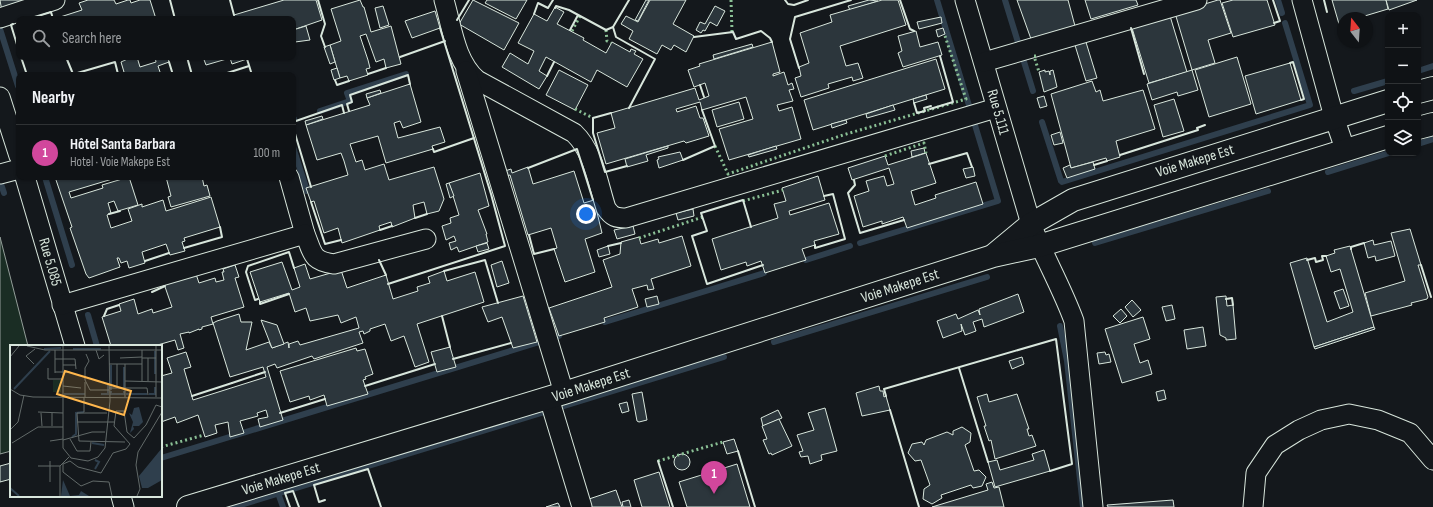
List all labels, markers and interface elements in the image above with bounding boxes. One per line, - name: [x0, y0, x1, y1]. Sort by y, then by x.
- north arrow: [1337, 12, 1373, 48]
- map controls: [1385, 12, 1421, 156]
- button: +: [1385, 12, 1421, 48]
- search box: [16, 16, 296, 60]
- icon: search: [30, 27, 52, 49]
- text: Search here: [62, 29, 122, 48]
- button: −: [1385, 48, 1421, 84]
- button: locate: [1385, 84, 1421, 120]
- street label: Rue 5.111: [982, 87, 1014, 138]
- text: Nearby: [32, 88, 75, 108]
- button: layers: [1385, 120, 1421, 156]
- text: Hôtel Santa Barbara: [70, 135, 175, 154]
- street label: Voie Makepe Est: [1154, 140, 1237, 182]
- text: 1: [42, 145, 48, 161]
- text: 100 m: [253, 145, 280, 161]
- text: Hotel · Voie Makepe Est: [70, 154, 170, 170]
- your location: [576, 204, 596, 224]
- street label: Rue 5.085: [34, 236, 66, 288]
- street label: Voie Makepe Est: [859, 264, 942, 308]
- inset map: [10, 345, 162, 497]
- street label: Voie Makepe Est: [550, 363, 633, 407]
- street label: Voie Makepe Est: [240, 458, 323, 500]
- pin: 1: [701, 461, 727, 494]

